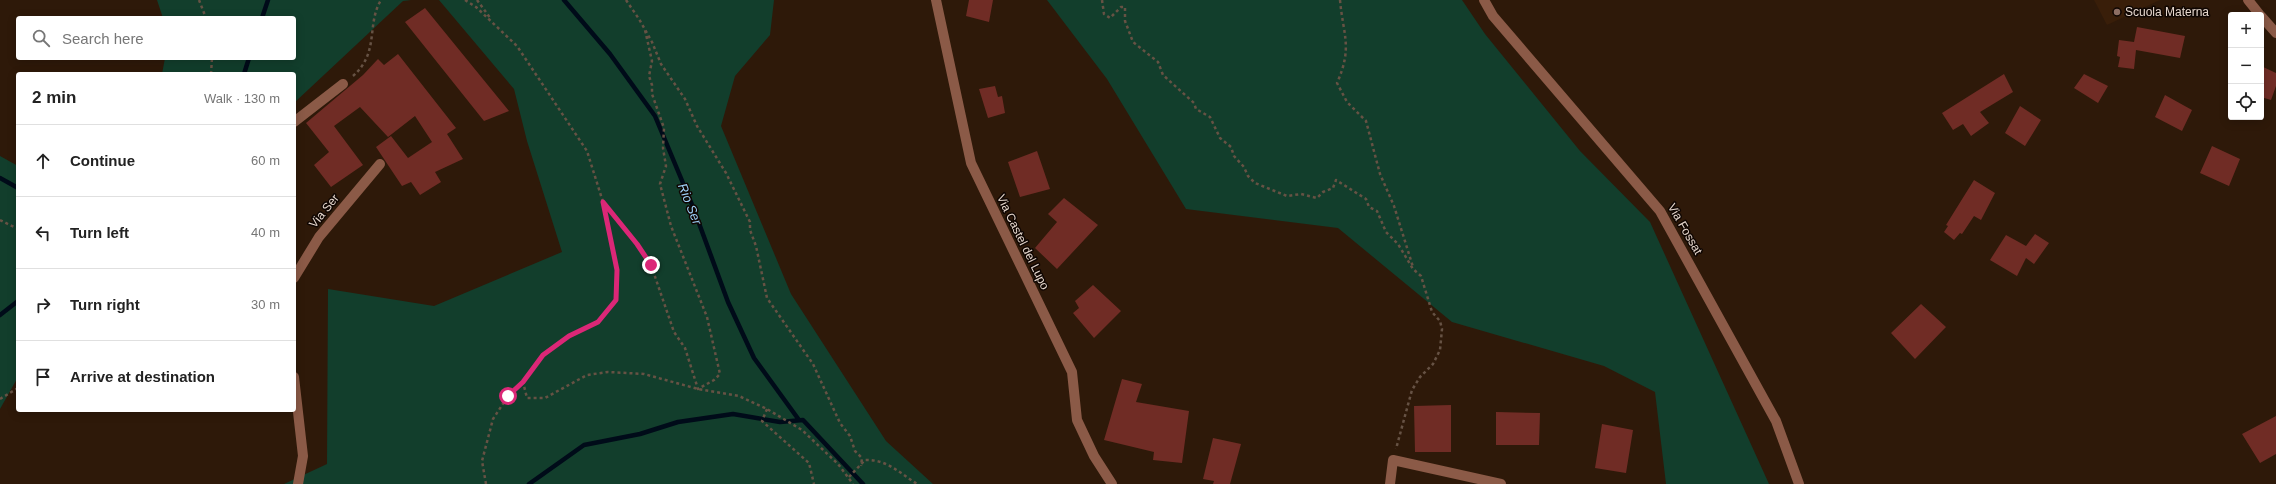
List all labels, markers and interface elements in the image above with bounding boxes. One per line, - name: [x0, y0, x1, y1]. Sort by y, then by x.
- place label: Scuola Materna: [2125, 5, 2209, 19]
- marker: Scuola Materna: [2112, 7, 2122, 17]
- map controls: [2228, 12, 2264, 120]
- button: +: [2228, 12, 2264, 48]
- search box: [16, 16, 296, 60]
- icon: search: [30, 27, 52, 49]
- text: Search here: [62, 30, 144, 47]
- button: −: [2228, 48, 2264, 84]
- button: locate: [2228, 84, 2264, 120]
- text: 2 min: [32, 88, 76, 107]
- text: Walk · 130 m: [204, 91, 280, 106]
- icon: ahead: [32, 150, 54, 172]
- text: Continue: [70, 152, 135, 169]
- text: 60 m: [251, 153, 280, 168]
- water label: Rio Ser: [675, 181, 705, 228]
- street label: Via Ser: [306, 191, 342, 231]
- street label: Via Castel del Lupo: [994, 192, 1052, 292]
- street label: Via Fossat: [1665, 201, 1706, 258]
- icon: left: [32, 222, 54, 244]
- text: Turn left: [70, 224, 129, 241]
- text: 40 m: [251, 225, 280, 240]
- route end: [642, 256, 660, 274]
- icon: right: [32, 294, 54, 316]
- text: Turn right: [70, 296, 140, 313]
- text: 30 m: [251, 297, 280, 312]
- icon: arrive: [32, 366, 54, 388]
- text: Arrive at destination: [70, 368, 215, 385]
- route start: [499, 387, 517, 405]

